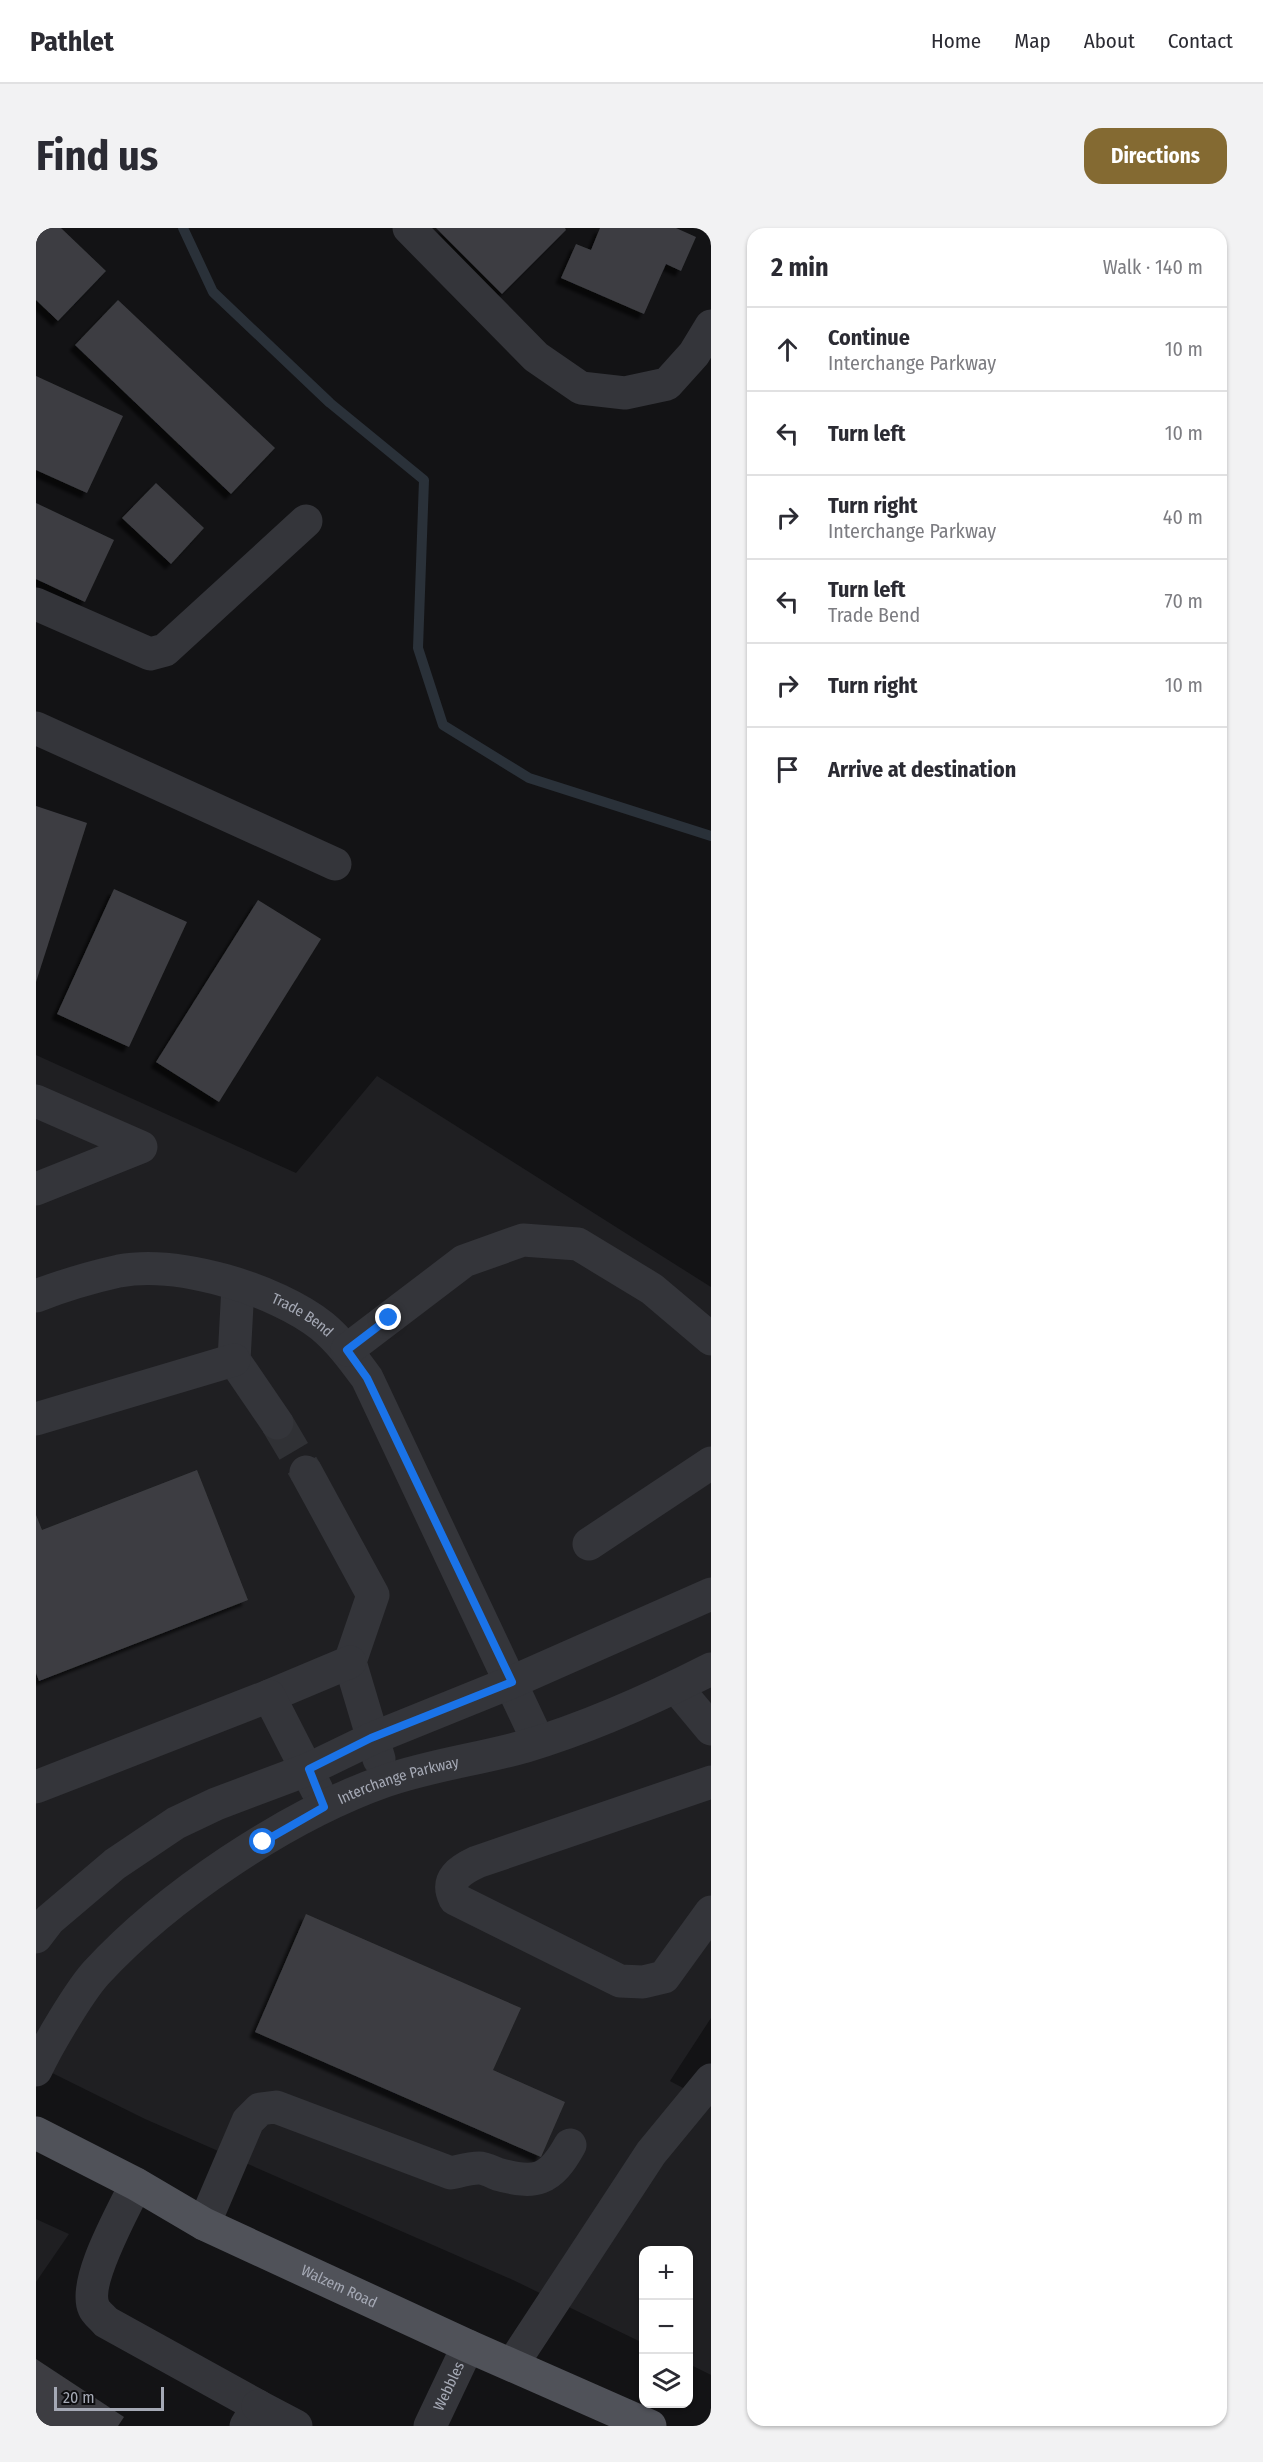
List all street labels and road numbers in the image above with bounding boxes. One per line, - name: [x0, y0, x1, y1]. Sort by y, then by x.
- street label: Trade Bend: [269, 1289, 337, 1341]
- street label: Interchange Parkway: [335, 1753, 461, 1808]
- street label: Walzem Road: [298, 2261, 380, 2312]
- street label: Webbles: [430, 2359, 468, 2414]

